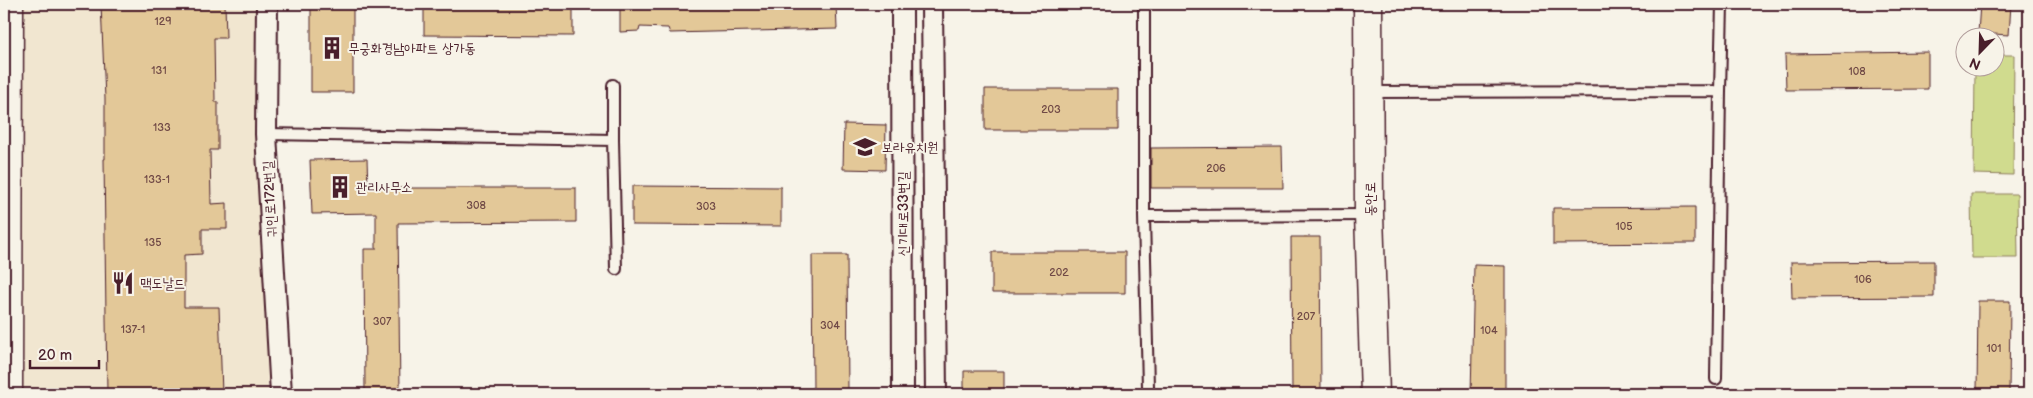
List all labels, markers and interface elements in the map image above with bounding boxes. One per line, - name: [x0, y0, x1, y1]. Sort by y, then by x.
- house number: 129: [154, 15, 172, 28]
- north arrow: [1956, 28, 2006, 78]
- building icon: 무궁화경남아파트 상가동: [319, 35, 345, 61]
- place label: 무궁화경남아파트 상가동: [348, 40, 476, 57]
- text: N: [1967, 54, 1983, 73]
- house number: 131: [151, 64, 167, 77]
- house number: 108: [1848, 65, 1866, 78]
- house number: 203: [1041, 103, 1061, 116]
- house number: 133: [153, 121, 171, 134]
- school or university icon: 보라유치원: [852, 134, 878, 160]
- place label: 보라유치원: [882, 139, 938, 156]
- street label: 귀인로172번길: [259, 159, 281, 238]
- house number: 206: [1206, 162, 1226, 175]
- street label: 신기대로33번길: [895, 171, 912, 256]
- house number: 133-1: [144, 173, 170, 186]
- building icon: 관리사무소: [327, 174, 353, 200]
- place label: 관리사무소: [356, 179, 412, 196]
- street label: 동안로: [1362, 182, 1379, 216]
- house number: 308: [466, 199, 486, 212]
- house number: 303: [696, 200, 716, 213]
- house number: 105: [1615, 220, 1633, 233]
- house number: 135: [144, 236, 162, 249]
- house number: 202: [1049, 266, 1069, 279]
- restaurant icon: 맥도날드: [110, 270, 136, 296]
- house number: 106: [1854, 273, 1872, 286]
- place label: 맥도날드: [140, 275, 185, 292]
- house number: 207: [1297, 310, 1316, 323]
- house number: 307: [373, 315, 392, 328]
- house number: 304: [820, 319, 840, 332]
- house number: 137-1: [121, 323, 145, 336]
- house number: 104: [1480, 324, 1498, 337]
- scale bar: [30, 338, 99, 370]
- house number: 101: [1987, 342, 2001, 355]
- text: 20 m: [38, 346, 72, 365]

